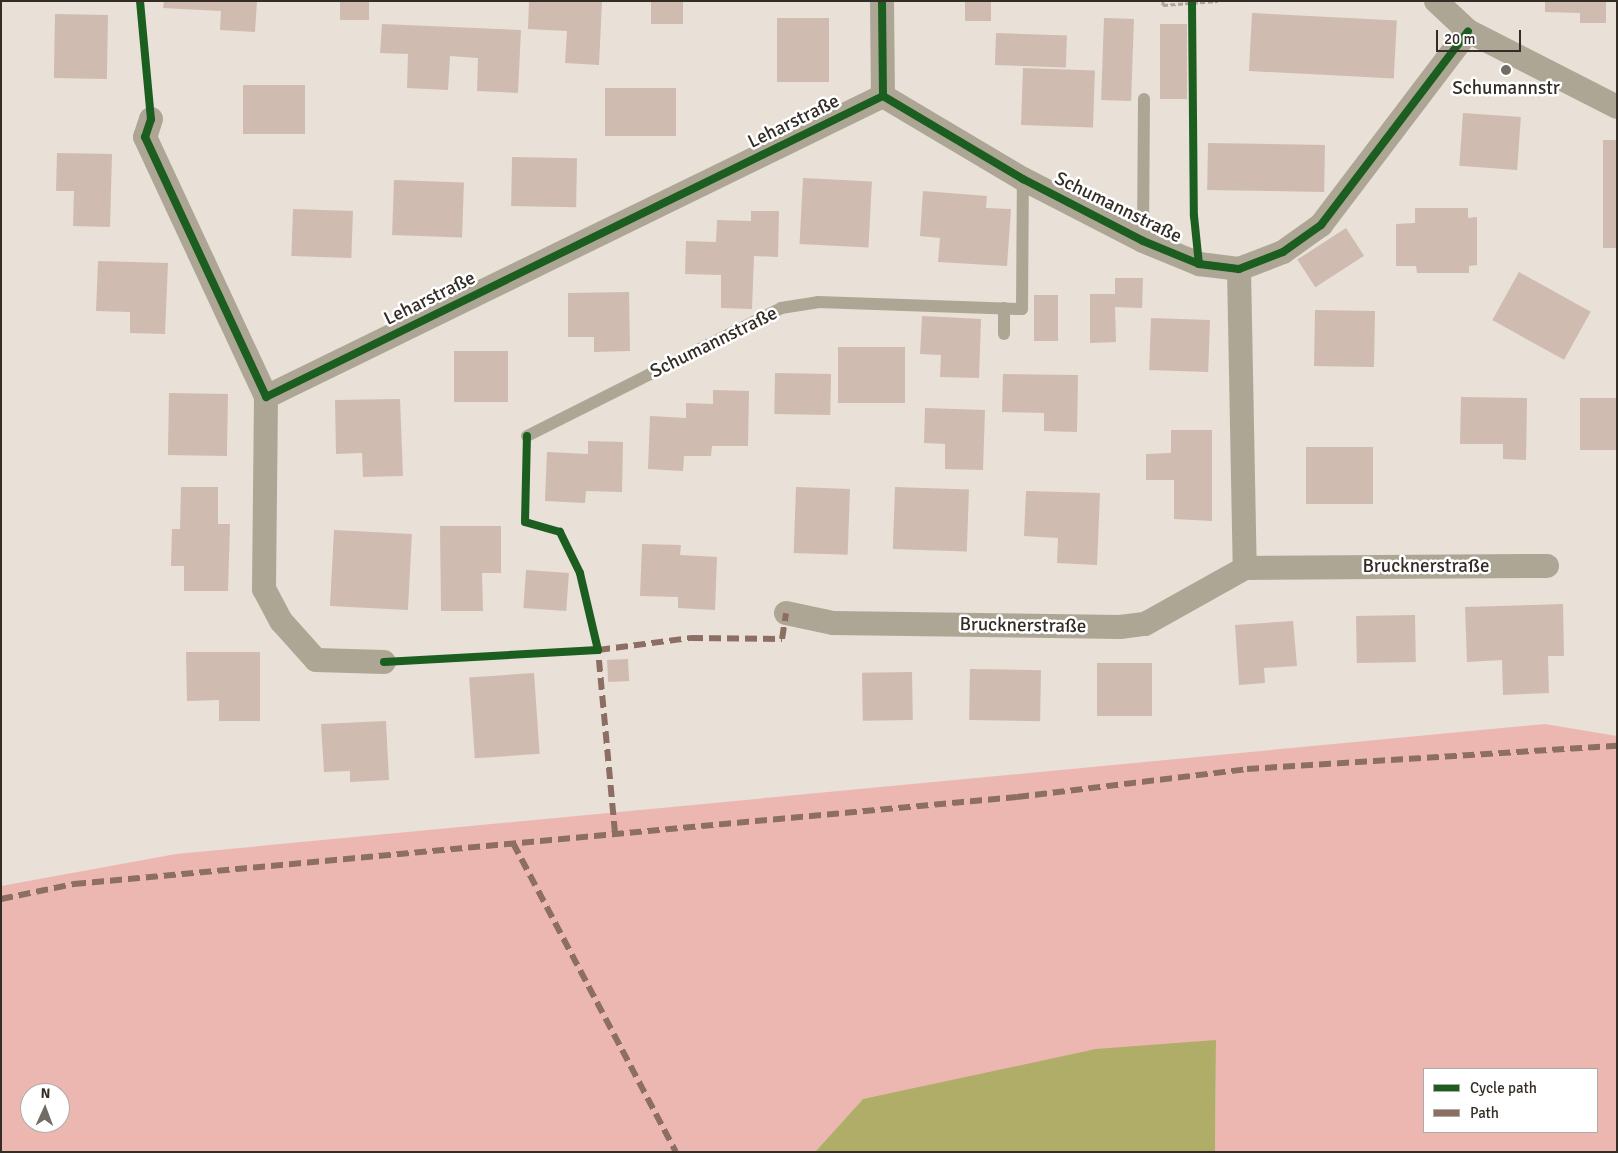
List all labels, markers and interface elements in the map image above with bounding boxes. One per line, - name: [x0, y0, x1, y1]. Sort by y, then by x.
- scale bar: [1438, 20, 1523, 52]
- text: 20 m: [1444, 30, 1475, 48]
- marker: Schumannstr: [1500, 64, 1512, 76]
- place label: Schumannstr: [1452, 78, 1560, 100]
- street label: Leharstraße: [745, 90, 843, 154]
- street label: Schumannstraße: [1051, 167, 1185, 249]
- street label: Leharstraße: [381, 267, 479, 331]
- street label: Schumannstraße: [647, 302, 781, 384]
- street label: Brucknerstraße: [1363, 556, 1489, 578]
- street label: Brucknerstraße: [959, 613, 1087, 639]
- legend: [1423, 1068, 1598, 1133]
- text: Cycle path: [1470, 1079, 1537, 1097]
- north arrow: [20, 1083, 70, 1133]
- text: N: [40, 1085, 51, 1102]
- text: Path: [1470, 1104, 1499, 1122]

